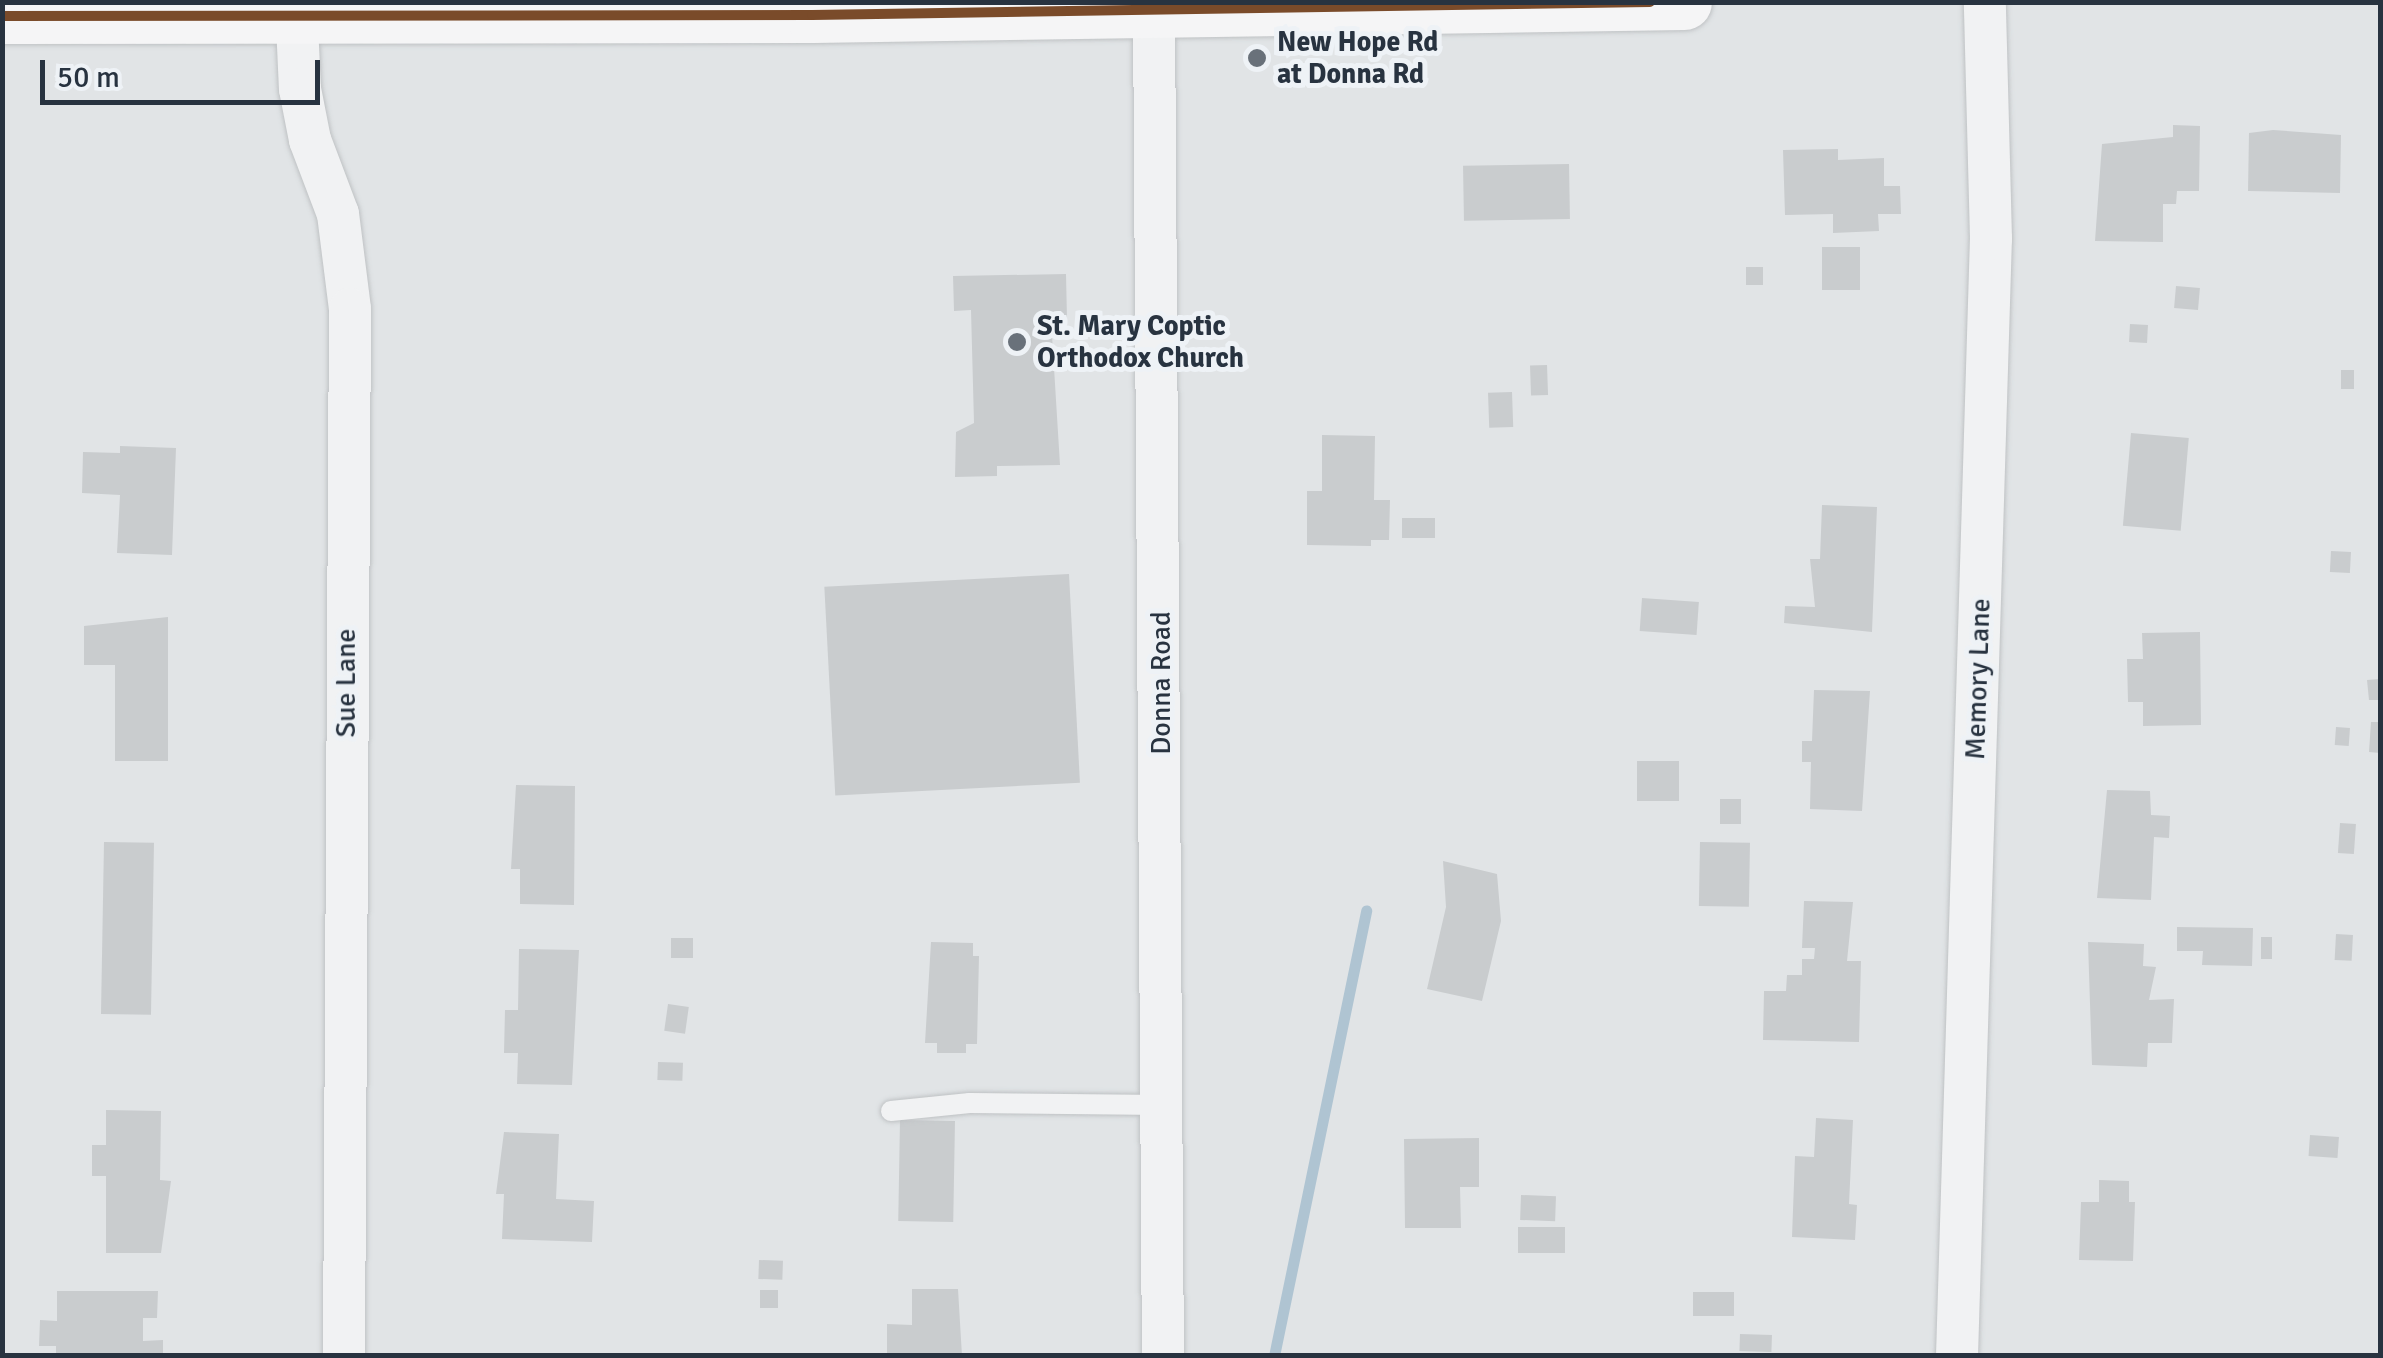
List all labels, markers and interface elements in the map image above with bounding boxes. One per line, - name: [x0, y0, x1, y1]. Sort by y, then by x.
- place label: New Hope Rd at Donna Rd: [1277, 25, 1438, 91]
- scale bar: [45, 40, 325, 102]
- marker: New Hope Rd at Donna Rd: [1246, 47, 1268, 69]
- text: 50 m: [57, 59, 120, 96]
- place label: St. Mary Coptic Orthodox Church: [1037, 309, 1244, 375]
- marker: St. Mary Coptic Orthodox Church: [1006, 331, 1028, 353]
- street label: Memory Lane: [1958, 598, 1998, 760]
- street label: Donna Road: [1144, 611, 1178, 755]
- street label: Sue Lane: [329, 629, 363, 737]

